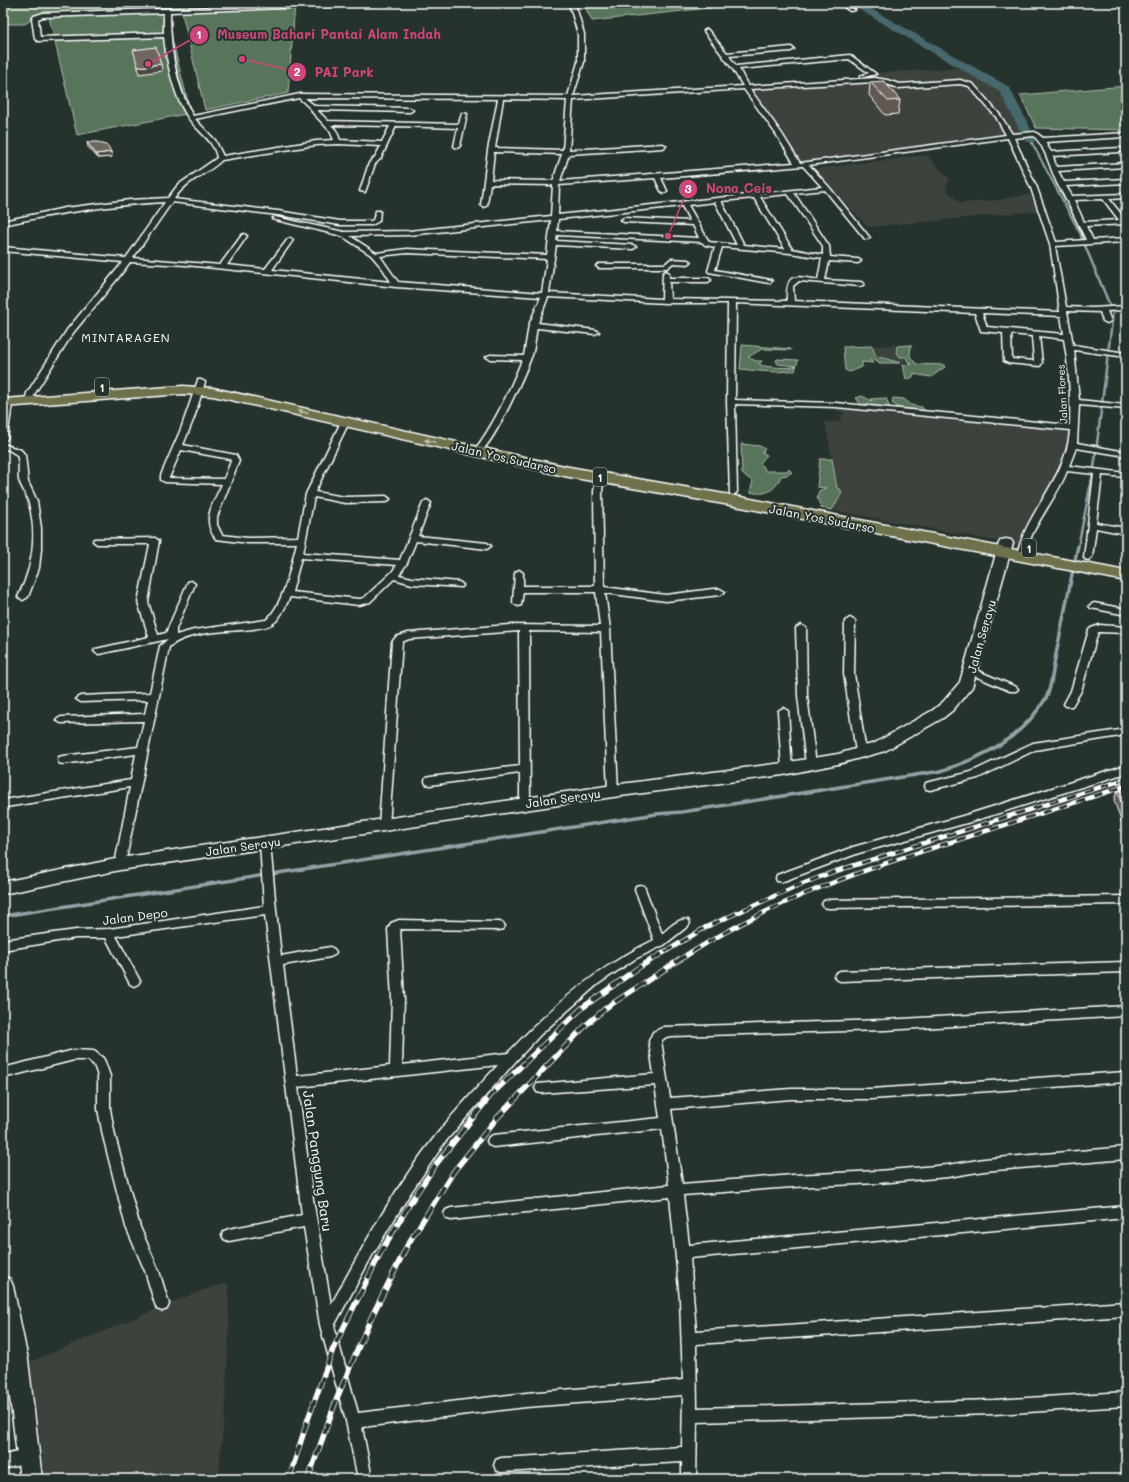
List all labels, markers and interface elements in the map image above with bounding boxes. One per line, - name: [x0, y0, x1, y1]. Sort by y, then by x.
- callout: Museum Bahari Pantai Alam Indah: [189, 22, 448, 47]
- text: Museum Bahari Pantai Alam Indah: [217, 25, 441, 42]
- text: 1: [196, 26, 202, 42]
- callout: PAI Park: [287, 60, 382, 85]
- text: 2: [294, 63, 301, 79]
- text: PAI Park: [315, 63, 373, 80]
- callout: Nona Ceis: [678, 176, 780, 201]
- text: Nona Ceis: [706, 179, 772, 196]
- text: 3: [684, 180, 692, 196]
- district label: MINTARAGEN: [81, 329, 171, 345]
- street label: Jalan Flores: [1053, 364, 1071, 424]
- road number: 1: [95, 378, 109, 396]
- one-way arrow: [297, 409, 310, 415]
- street label: Jalan Yos Sudarso: [450, 437, 558, 477]
- one-way arrow: [424, 438, 436, 444]
- road number: 1: [593, 468, 607, 486]
- street label: Jalan Yos Sudarso: [768, 500, 876, 536]
- road number: 1: [1022, 539, 1036, 557]
- street label: Jalan Serayu: [963, 597, 999, 675]
- street label: Jalan Serayu: [524, 785, 602, 811]
- street label: Jalan Serayu: [204, 833, 282, 859]
- street label: Jalan Depo: [102, 904, 168, 928]
- street label: Jalan Panggung Baru: [299, 1089, 337, 1233]

